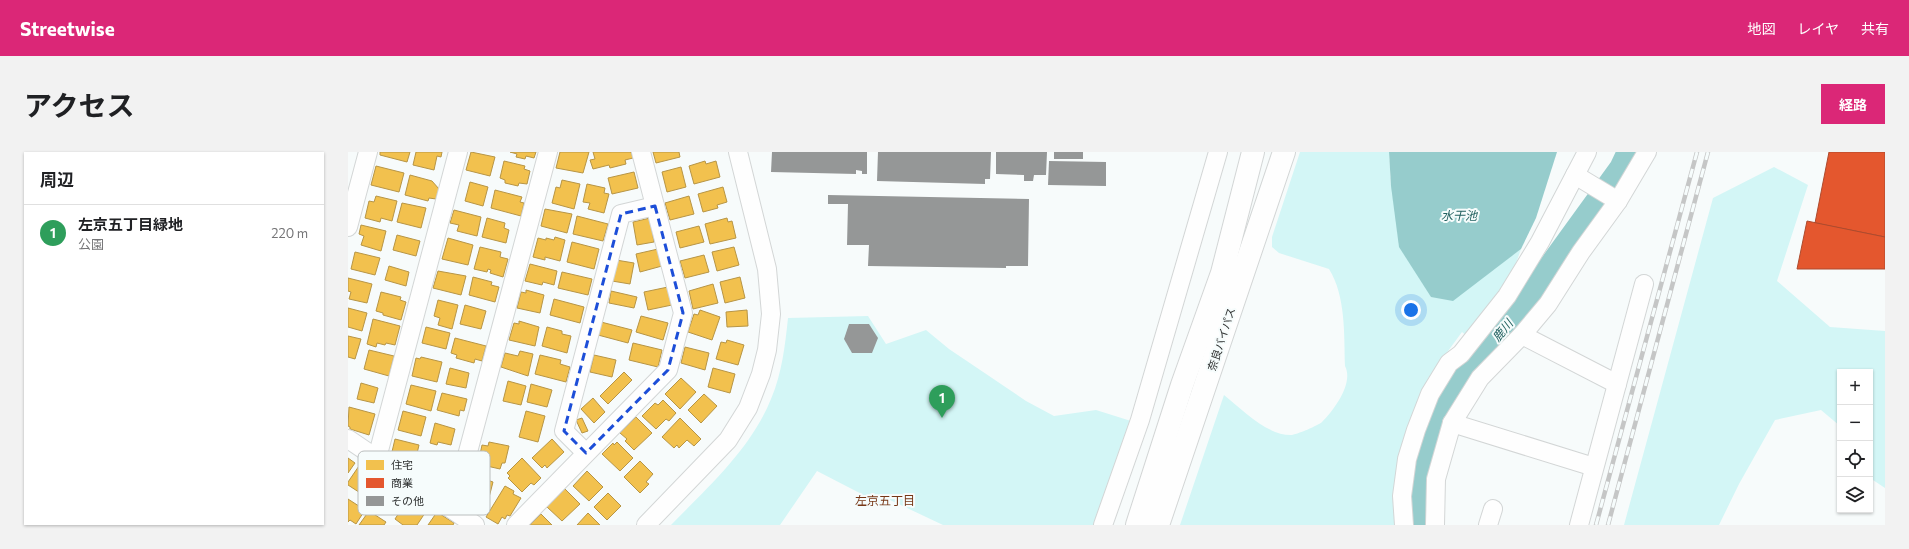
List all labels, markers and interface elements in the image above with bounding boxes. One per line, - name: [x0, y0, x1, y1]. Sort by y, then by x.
- text: Streetwise: [20, 17, 115, 40]
- text: 地図: [1747, 20, 1775, 37]
- text: レイヤ: [1797, 20, 1839, 37]
- text: 共有: [1861, 20, 1889, 37]
- button: 経路: [1821, 84, 1885, 124]
- text: アクセス: [24, 88, 135, 122]
- text: 周辺: [40, 169, 74, 190]
- water label: 水干池: [1441, 208, 1478, 222]
- text: 左京五丁目緑地: [78, 215, 183, 233]
- text: 1: [50, 225, 56, 241]
- text: 220 m: [271, 225, 308, 241]
- text: 公園: [78, 236, 104, 252]
- your location: [1401, 300, 1421, 320]
- street label: 奈良バイパス: [1205, 306, 1237, 372]
- water label: 鹿川: [1489, 315, 1516, 344]
- map controls: [1837, 369, 1873, 513]
- button: +: [1837, 369, 1873, 405]
- pin: 1: [929, 385, 955, 418]
- button: −: [1837, 405, 1873, 441]
- button: locate: [1837, 441, 1873, 477]
- legend: [358, 451, 490, 515]
- text: 住宅: [391, 458, 413, 471]
- text: 商業: [391, 476, 413, 489]
- button: layers: [1837, 477, 1873, 513]
- district label: 左京五丁目: [855, 493, 915, 507]
- text: その他: [391, 494, 424, 507]

